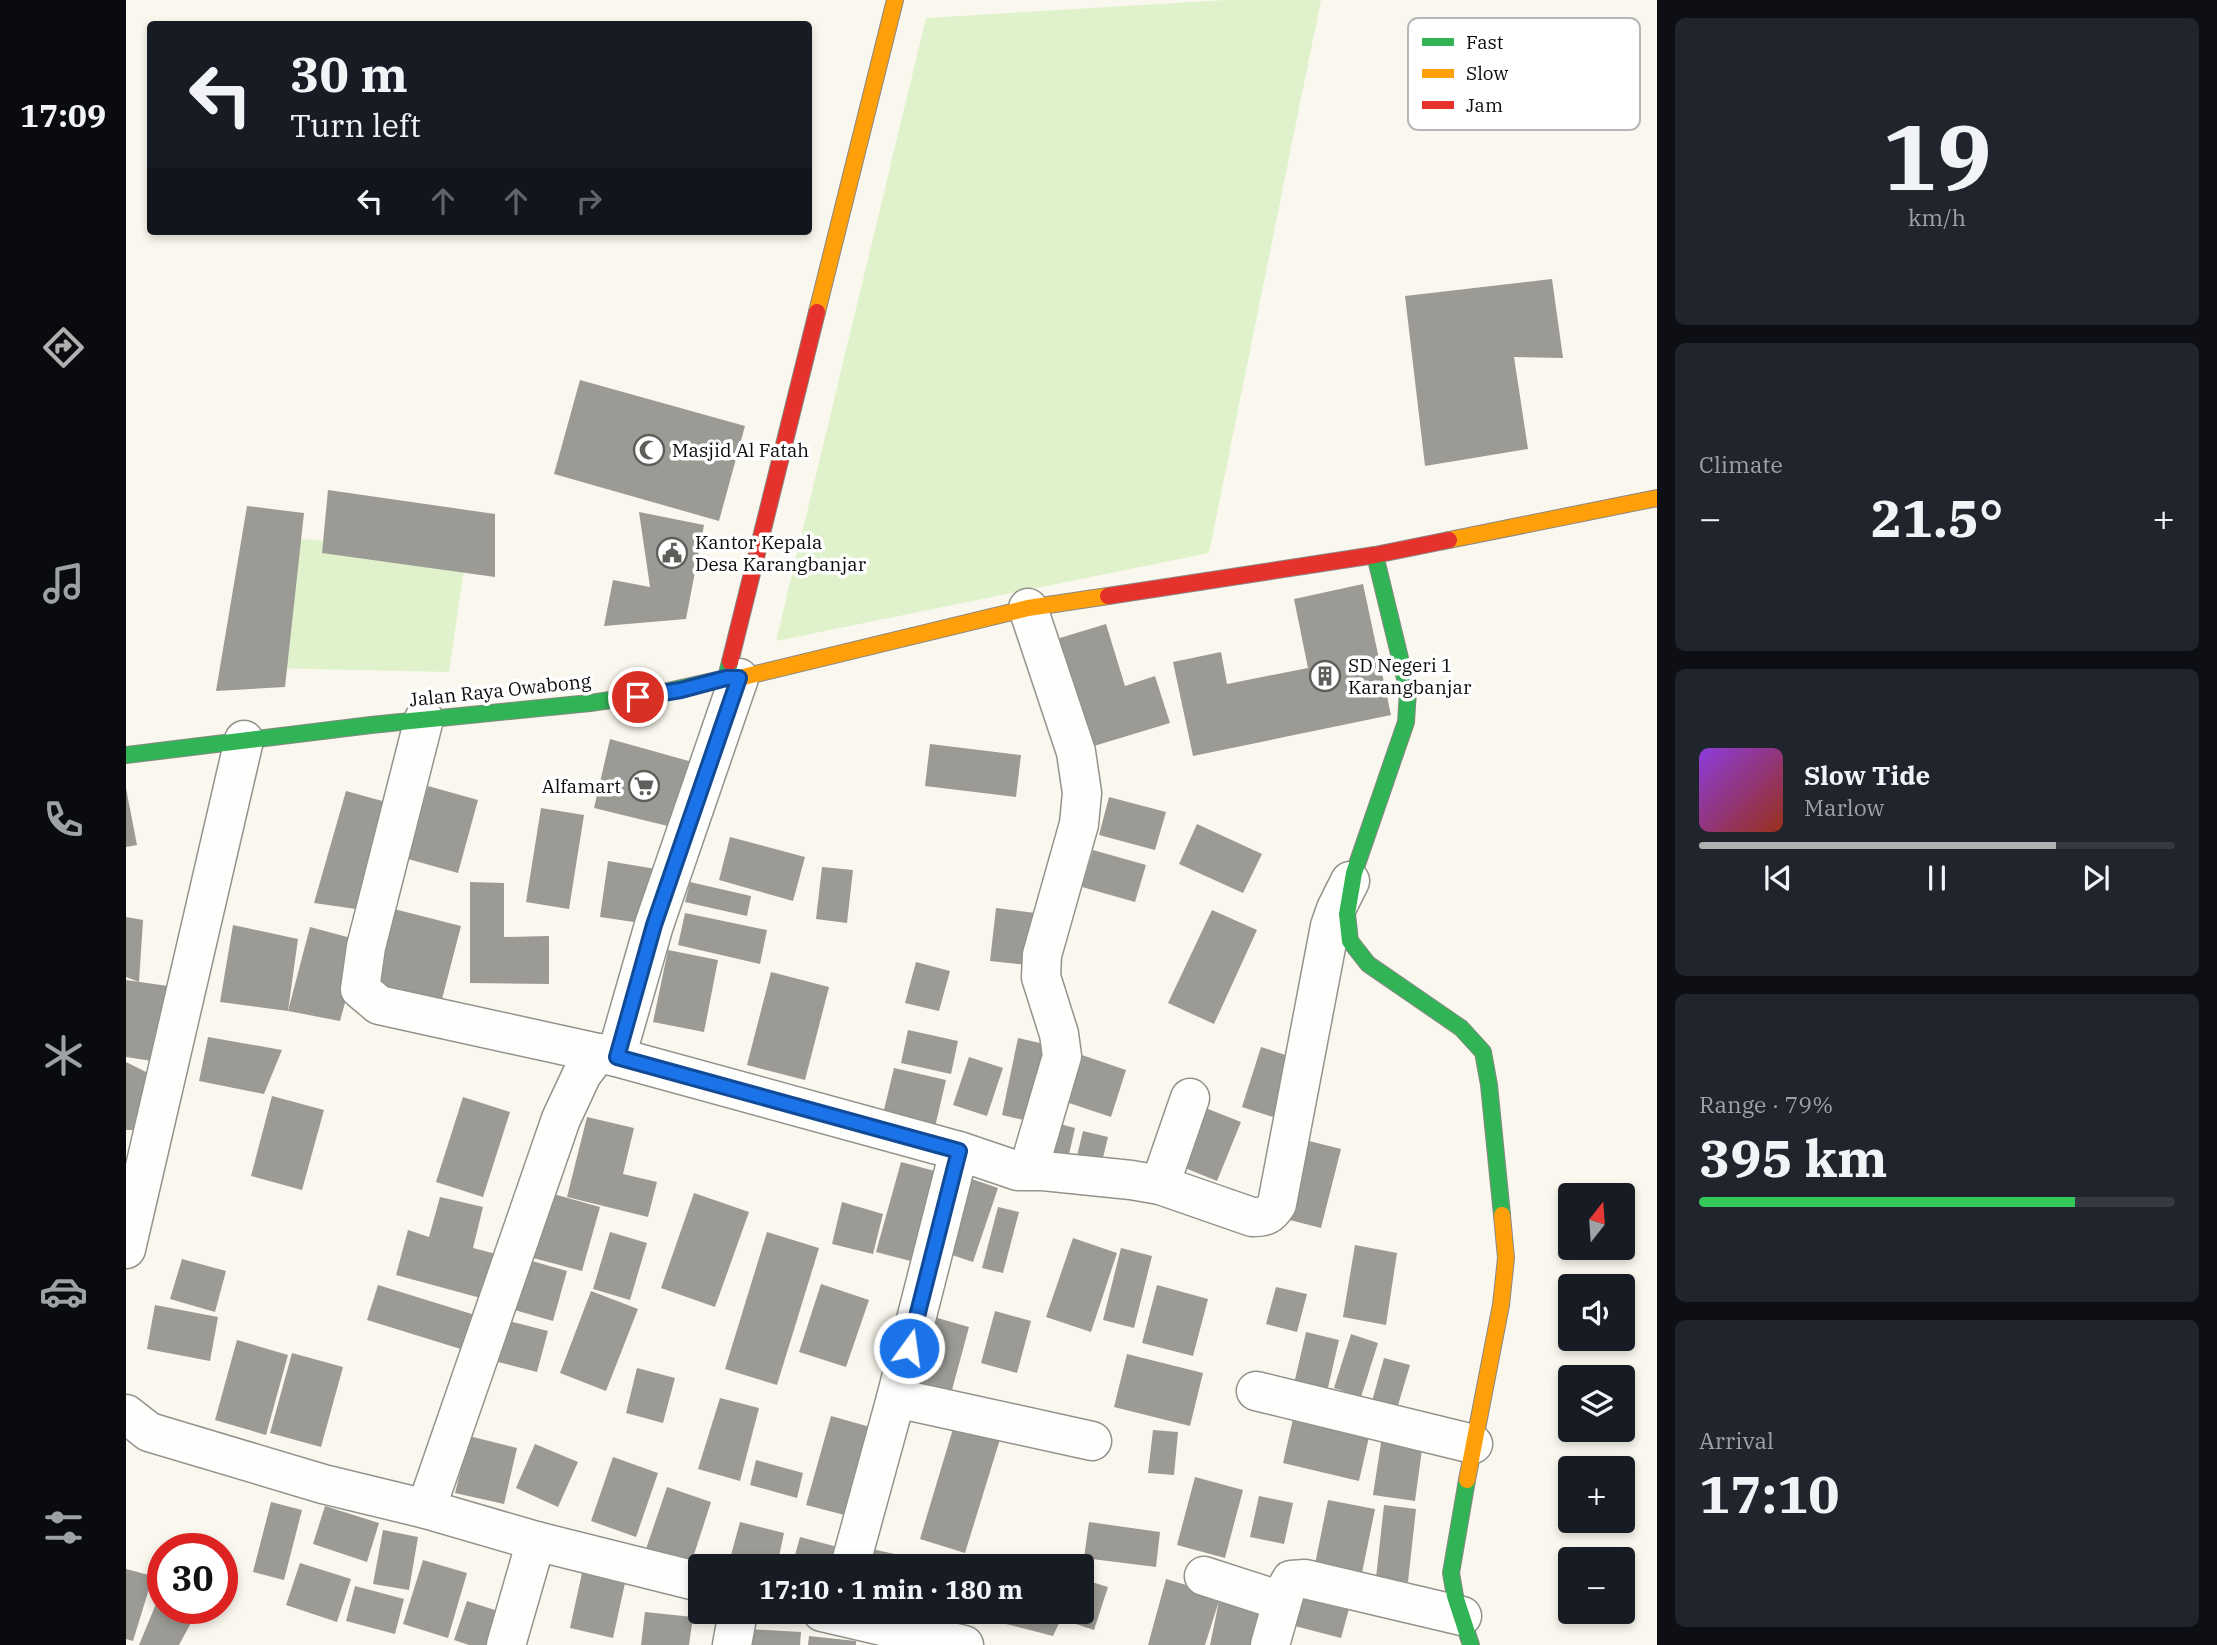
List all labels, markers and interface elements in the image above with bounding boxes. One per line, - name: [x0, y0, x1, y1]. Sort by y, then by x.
- legend: [1408, 18, 1640, 130]
- text: Fast: [1466, 30, 1504, 54]
- text: 30 m: [290, 42, 408, 105]
- icon: left: [175, 49, 266, 140]
- text: Slow: [1466, 61, 1508, 85]
- text: Jam: [1466, 93, 1503, 117]
- text: 17:09: [20, 94, 106, 136]
- text: 19: [1882, 97, 1992, 215]
- text: Turn left: [290, 104, 421, 146]
- icon: left: [351, 182, 389, 220]
- icon: ahead: [424, 182, 462, 220]
- icon: ahead: [497, 182, 535, 220]
- icon: right: [570, 182, 608, 220]
- text: km/h: [1908, 202, 1966, 232]
- icon: directions: [39, 323, 88, 372]
- mosque icon: Masjid Al Fatah: [632, 433, 666, 467]
- place label: Masjid Al Fatah: [672, 438, 809, 462]
- text: Climate: [1699, 449, 1783, 479]
- text: 21.5°: [1871, 484, 2003, 551]
- text: −: [1699, 493, 1722, 542]
- text: +: [2152, 493, 2175, 542]
- place label: Kantor Kepala Desa Karangbanjar: [695, 530, 867, 576]
- public building icon: Kantor Kepala Desa Karangbanjar: [655, 536, 689, 570]
- icon: music: [39, 559, 88, 608]
- place label: SD Negeri 1 Karangbanjar: [1348, 653, 1472, 699]
- building icon: SD Negeri 1 Karangbanjar: [1308, 659, 1342, 693]
- pin: [608, 667, 668, 727]
- street label: Jalan Raya Owabong: [408, 668, 593, 711]
- icon: arrive: [619, 678, 657, 716]
- text: Slow Tide: [1804, 758, 1930, 792]
- supermarket icon: Alfamart: [627, 769, 661, 803]
- place label: Alfamart: [542, 774, 621, 798]
- text: Marlow: [1804, 792, 1884, 822]
- icon: phone: [39, 795, 88, 844]
- icon: previous: [1759, 859, 1797, 897]
- icon: pause: [1918, 859, 1956, 897]
- icon: next: [2077, 859, 2115, 897]
- icon: climate: [39, 1031, 88, 1080]
- text: Range · 79%: [1699, 1089, 1833, 1119]
- text: 395 km: [1699, 1124, 1888, 1191]
- north arrow: [1558, 1183, 1634, 1260]
- map controls: [1558, 1183, 1635, 1624]
- icon: car: [39, 1267, 88, 1316]
- button: sound: [1558, 1274, 1635, 1351]
- position arrow: [872, 1311, 946, 1385]
- button: layers: [1558, 1365, 1635, 1442]
- text: Arrival: [1699, 1425, 1774, 1455]
- button: +: [1558, 1456, 1635, 1533]
- text: 17:10: [1699, 1460, 1840, 1527]
- icon: filters: [39, 1503, 88, 1552]
- speed limit sign: 30: [147, 1533, 238, 1624]
- button: −: [1558, 1547, 1635, 1624]
- text: 17:10 · 1 min · 180 m: [759, 1572, 1023, 1606]

